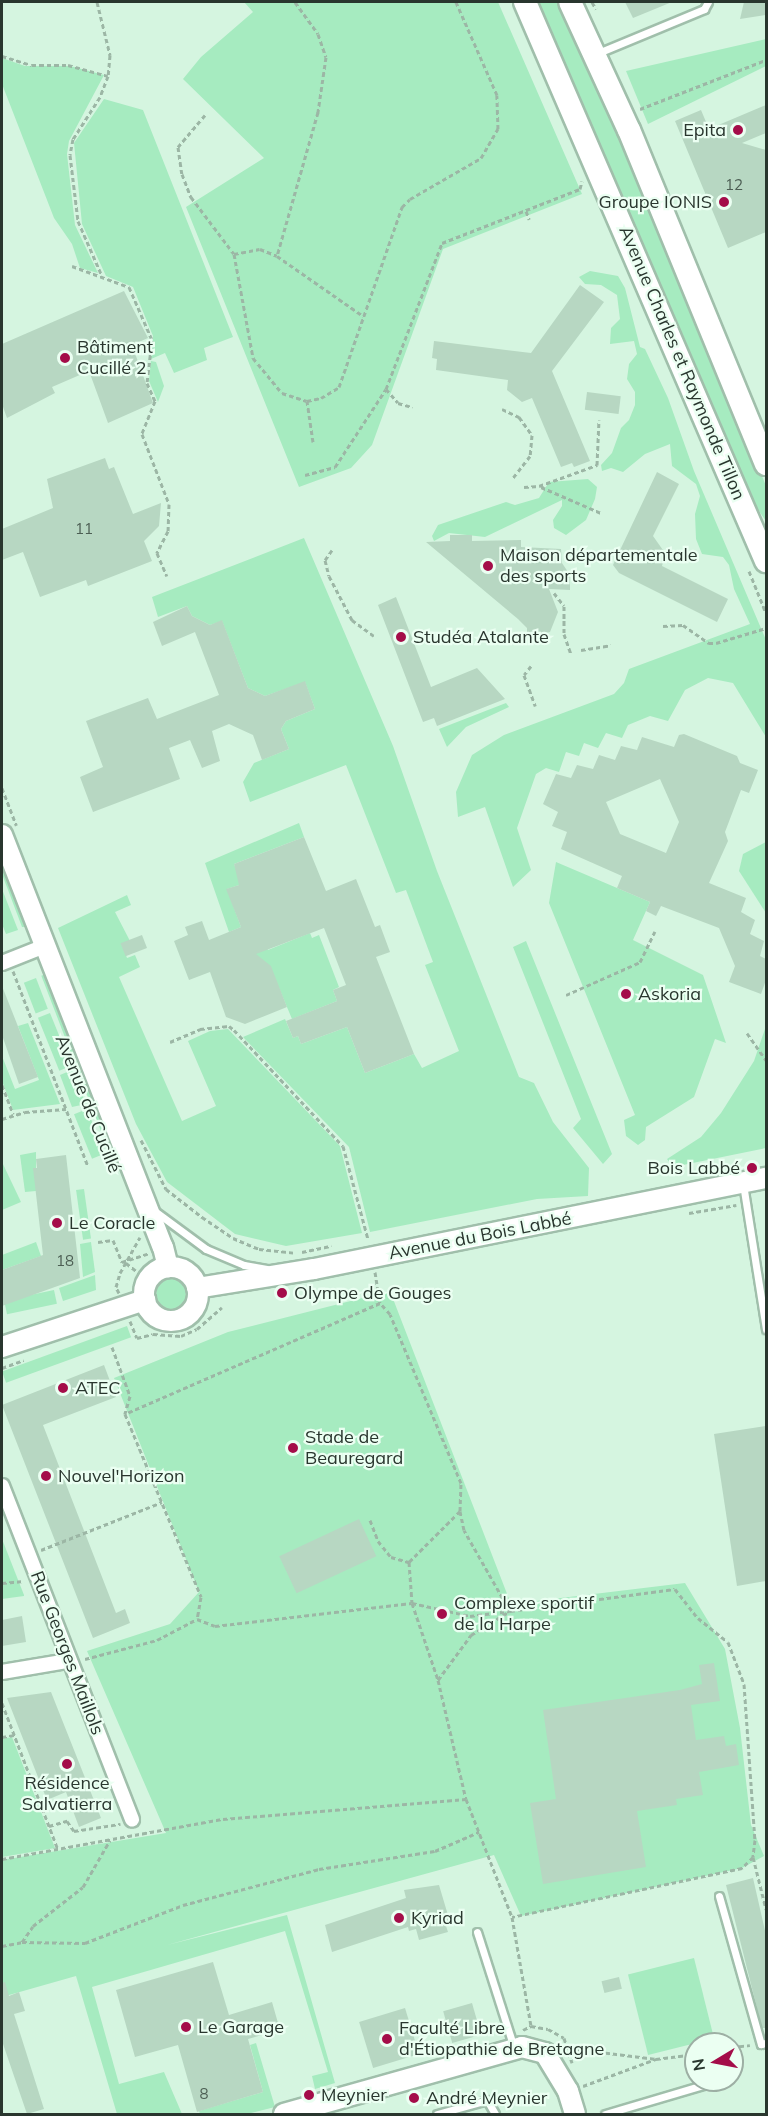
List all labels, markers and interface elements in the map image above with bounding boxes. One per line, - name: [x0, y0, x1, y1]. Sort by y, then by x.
- place label: Epita: [683, 119, 726, 141]
- marker: Epita: [731, 123, 745, 137]
- house number: 12: [725, 176, 743, 194]
- place label: Groupe IONIS: [599, 191, 712, 213]
- marker: Groupe IONIS: [717, 195, 731, 209]
- street label: Avenue Charles et Raymonde Tillon: [614, 223, 750, 503]
- place label: Bâtiment Cucillé 2: [77, 337, 153, 380]
- marker: Bâtiment Cucillé 2: [58, 351, 72, 365]
- house number: 11: [75, 520, 93, 538]
- place label: Maison départementale des sports: [500, 545, 698, 588]
- marker: Maison départementale des sports: [481, 559, 495, 573]
- place label: Studéa Atalante: [413, 626, 549, 648]
- marker: Studéa Atalante: [394, 630, 408, 644]
- place label: Askoria: [638, 983, 701, 1005]
- marker: Askoria: [619, 987, 633, 1001]
- street label: Avenue de Cucillé: [51, 1032, 125, 1176]
- place label: Bois Labbé: [648, 1157, 740, 1179]
- marker: Bois Labbé: [745, 1161, 759, 1175]
- street label: Avenue du Bois Labbé: [387, 1208, 573, 1264]
- place label: Le Coracle: [69, 1212, 155, 1234]
- marker: Le Coracle: [50, 1216, 64, 1230]
- house number: 18: [56, 1252, 74, 1270]
- place label: Olympe de Gouges: [294, 1282, 452, 1304]
- marker: Olympe de Gouges: [275, 1286, 289, 1300]
- place label: ATEC: [75, 1377, 121, 1399]
- marker: ATEC: [56, 1381, 70, 1395]
- place label: Stade de Beauregard: [305, 1427, 403, 1470]
- marker: Stade de Beauregard: [286, 1441, 300, 1455]
- place label: Nouvel'Horizon: [58, 1465, 184, 1487]
- marker: Nouvel'Horizon: [39, 1469, 53, 1483]
- street label: Rue Georges Maillols: [26, 1568, 108, 1738]
- place label: Complexe sportif de la Harpe: [454, 1593, 594, 1636]
- marker: Complexe sportif de la Harpe: [435, 1607, 449, 1621]
- marker: Résidence Salvatierra: [60, 1757, 74, 1771]
- place label: Résidence Salvatierra: [22, 1773, 112, 1816]
- place label: Kyriad: [411, 1907, 464, 1929]
- marker: Kyriad: [392, 1911, 406, 1925]
- place label: Le Garage: [198, 2016, 284, 2038]
- place label: Faculté Libre d'Étiopathie de Bretagne: [399, 2018, 604, 2060]
- marker: Le Garage: [179, 2020, 193, 2034]
- marker: Faculté Libre d'Étiopathie de Bretagne: [380, 2032, 394, 2046]
- north arrow: [684, 2032, 744, 2092]
- text: N: [687, 2057, 709, 2072]
- place label: Meynier: [321, 2084, 387, 2106]
- house number: 8: [200, 2085, 208, 2103]
- place label: André Meynier: [426, 2087, 547, 2109]
- marker: Meynier: [302, 2088, 316, 2102]
- marker: André Meynier: [407, 2091, 421, 2105]

